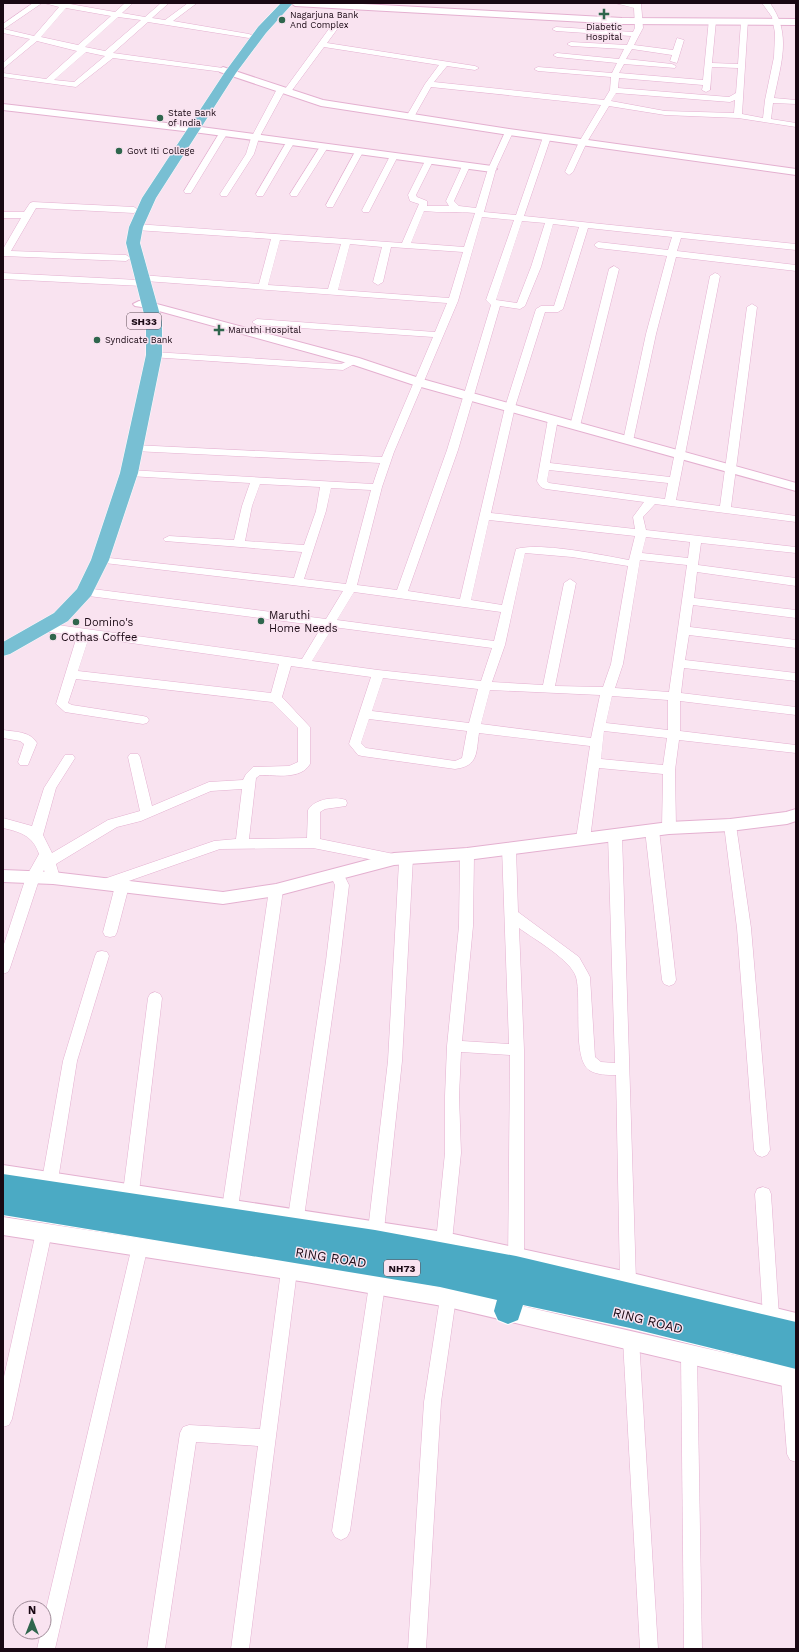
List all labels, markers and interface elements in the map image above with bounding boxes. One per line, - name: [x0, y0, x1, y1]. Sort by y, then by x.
- marker: Diabetic Hospital: [598, 8, 610, 20]
- place label: Nagarjuna Bank And Complex: [290, 10, 358, 30]
- marker: Nagarjuna Bank And Complex: [277, 15, 287, 25]
- place label: Diabetic Hospital: [586, 22, 622, 42]
- place label: State Bank of India: [168, 108, 216, 128]
- marker: State Bank of India: [155, 113, 165, 123]
- marker: Govt Iti College: [114, 146, 124, 156]
- place label: Govt Iti College: [127, 146, 195, 156]
- road number: SH33: [127, 313, 161, 329]
- marker: Maruthi Hospital: [213, 324, 225, 336]
- place label: Maruthi Hospital: [228, 325, 301, 335]
- marker: Syndicate Bank: [92, 335, 102, 345]
- place label: Syndicate Bank: [105, 335, 172, 345]
- place label: Maruthi Home Needs: [269, 609, 338, 635]
- place label: Domino's: [84, 616, 134, 629]
- marker: Maruthi Home Needs: [256, 616, 266, 626]
- marker: Domino's: [71, 617, 81, 627]
- place label: Cothas Coffee: [61, 631, 137, 644]
- marker: Cothas Coffee: [48, 632, 58, 642]
- street label: RING ROAD: [294, 1244, 368, 1271]
- road number: NH73: [384, 1260, 420, 1276]
- street label: RING ROAD: [611, 1305, 685, 1336]
- north arrow: [12, 1600, 52, 1640]
- text: N: [28, 1604, 36, 1617]

